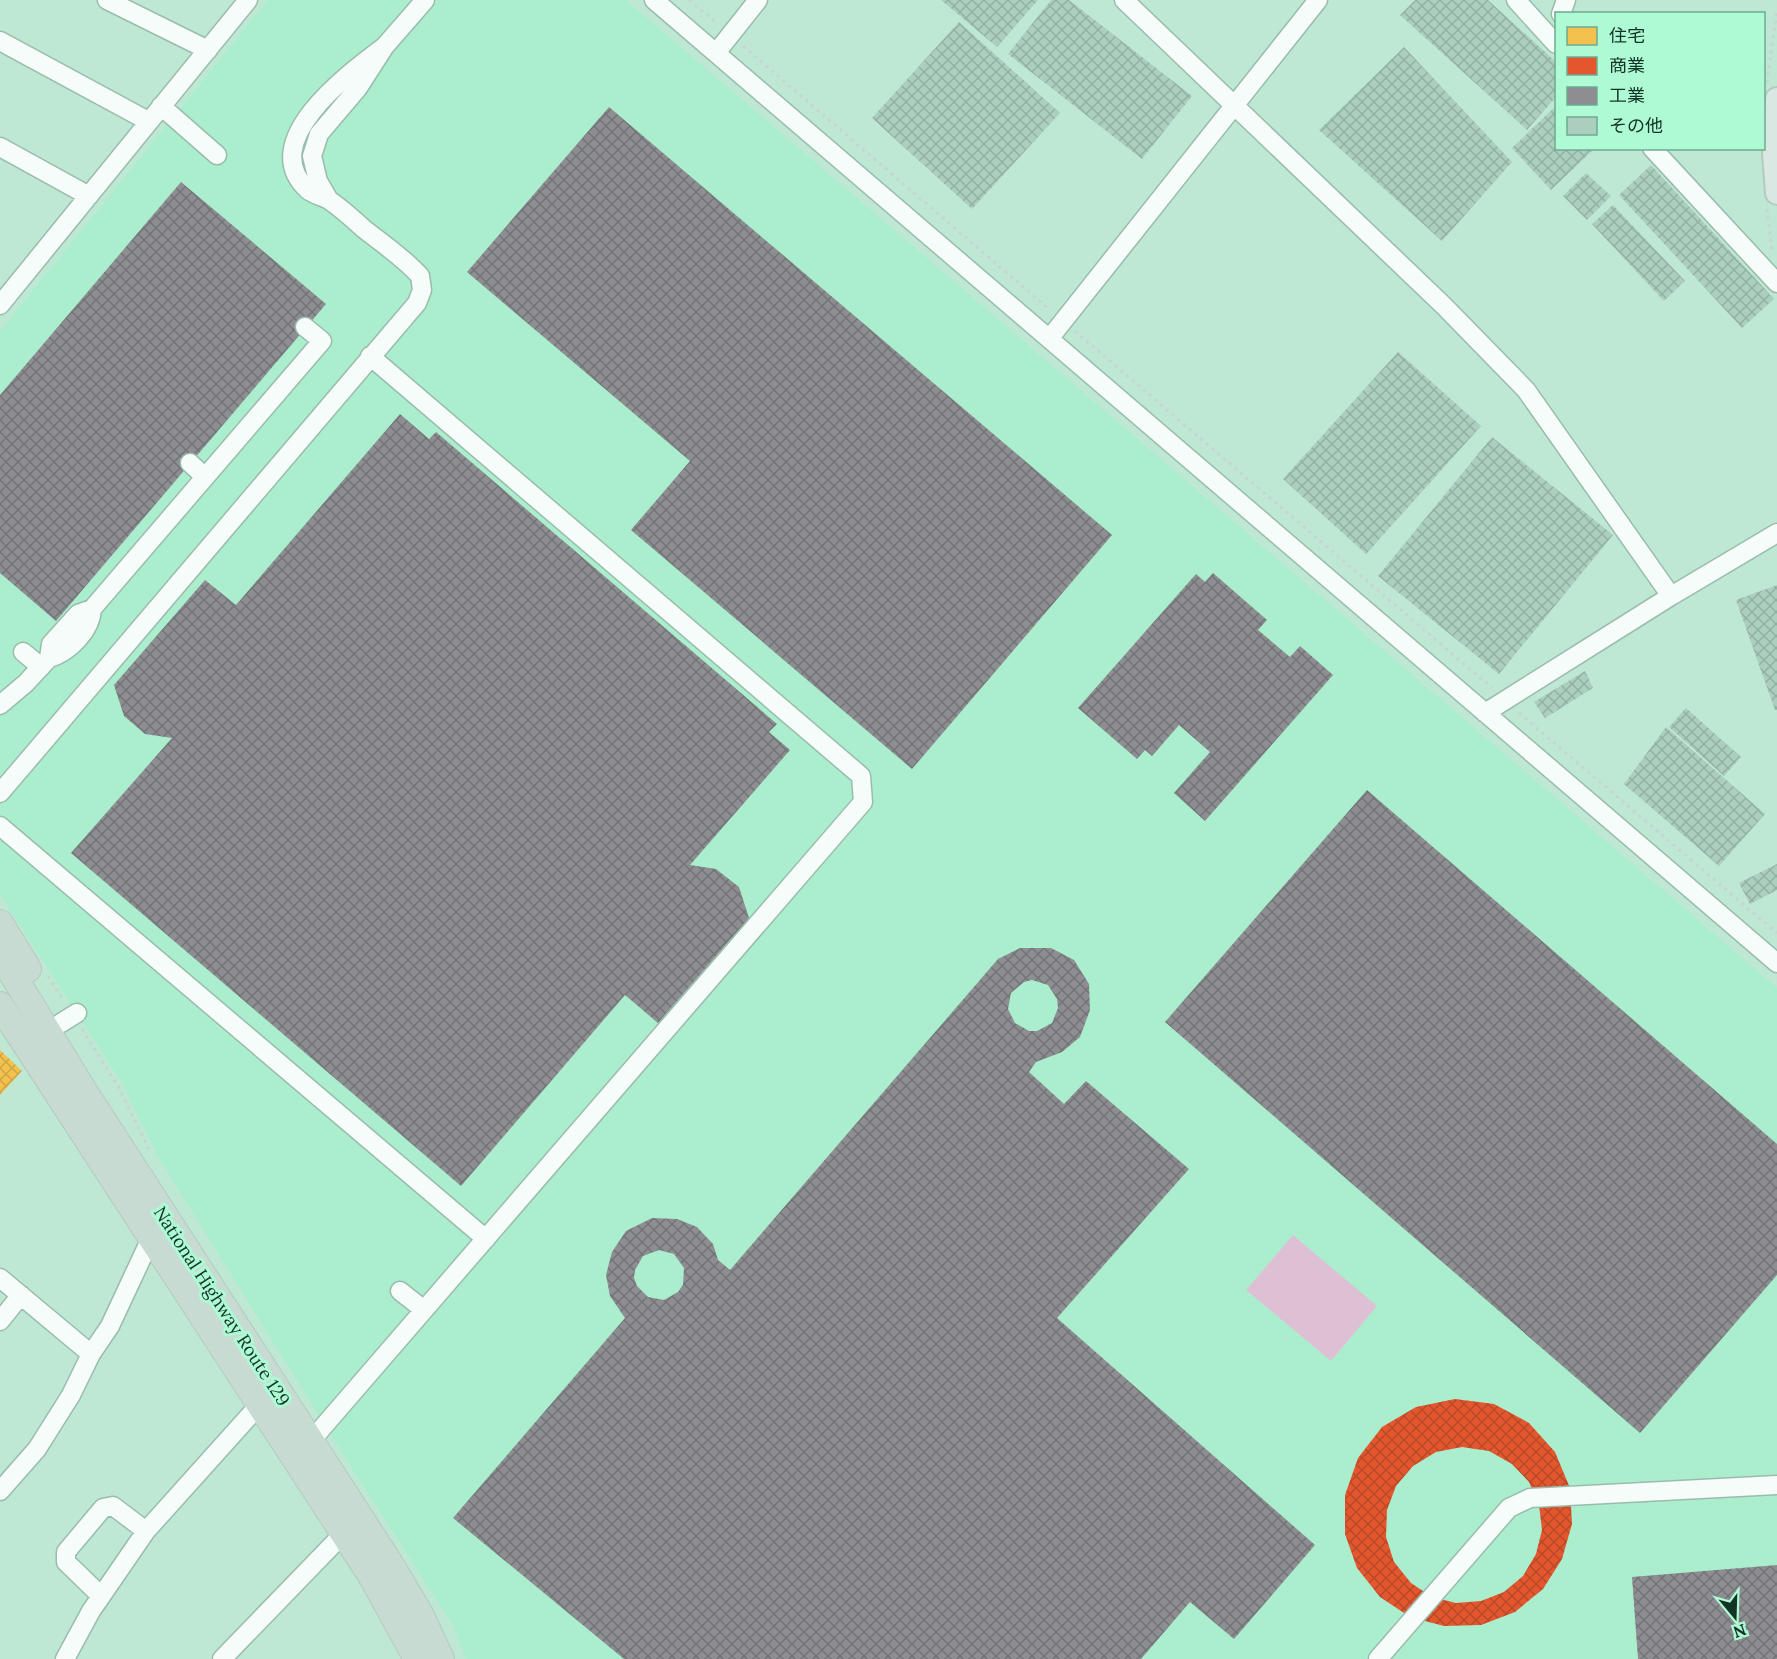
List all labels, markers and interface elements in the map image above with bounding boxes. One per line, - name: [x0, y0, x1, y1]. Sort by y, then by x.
- legend: [1555, 12, 1765, 150]
- text: 住宅: [1609, 24, 1645, 47]
- text: 商業: [1609, 54, 1645, 77]
- text: 工業: [1609, 84, 1645, 107]
- text: その他: [1609, 114, 1663, 137]
- street label: National Highway Route 129: [149, 1202, 295, 1410]
- north arrow: [1705, 1587, 1765, 1647]
- text: N: [1731, 1620, 1749, 1643]

